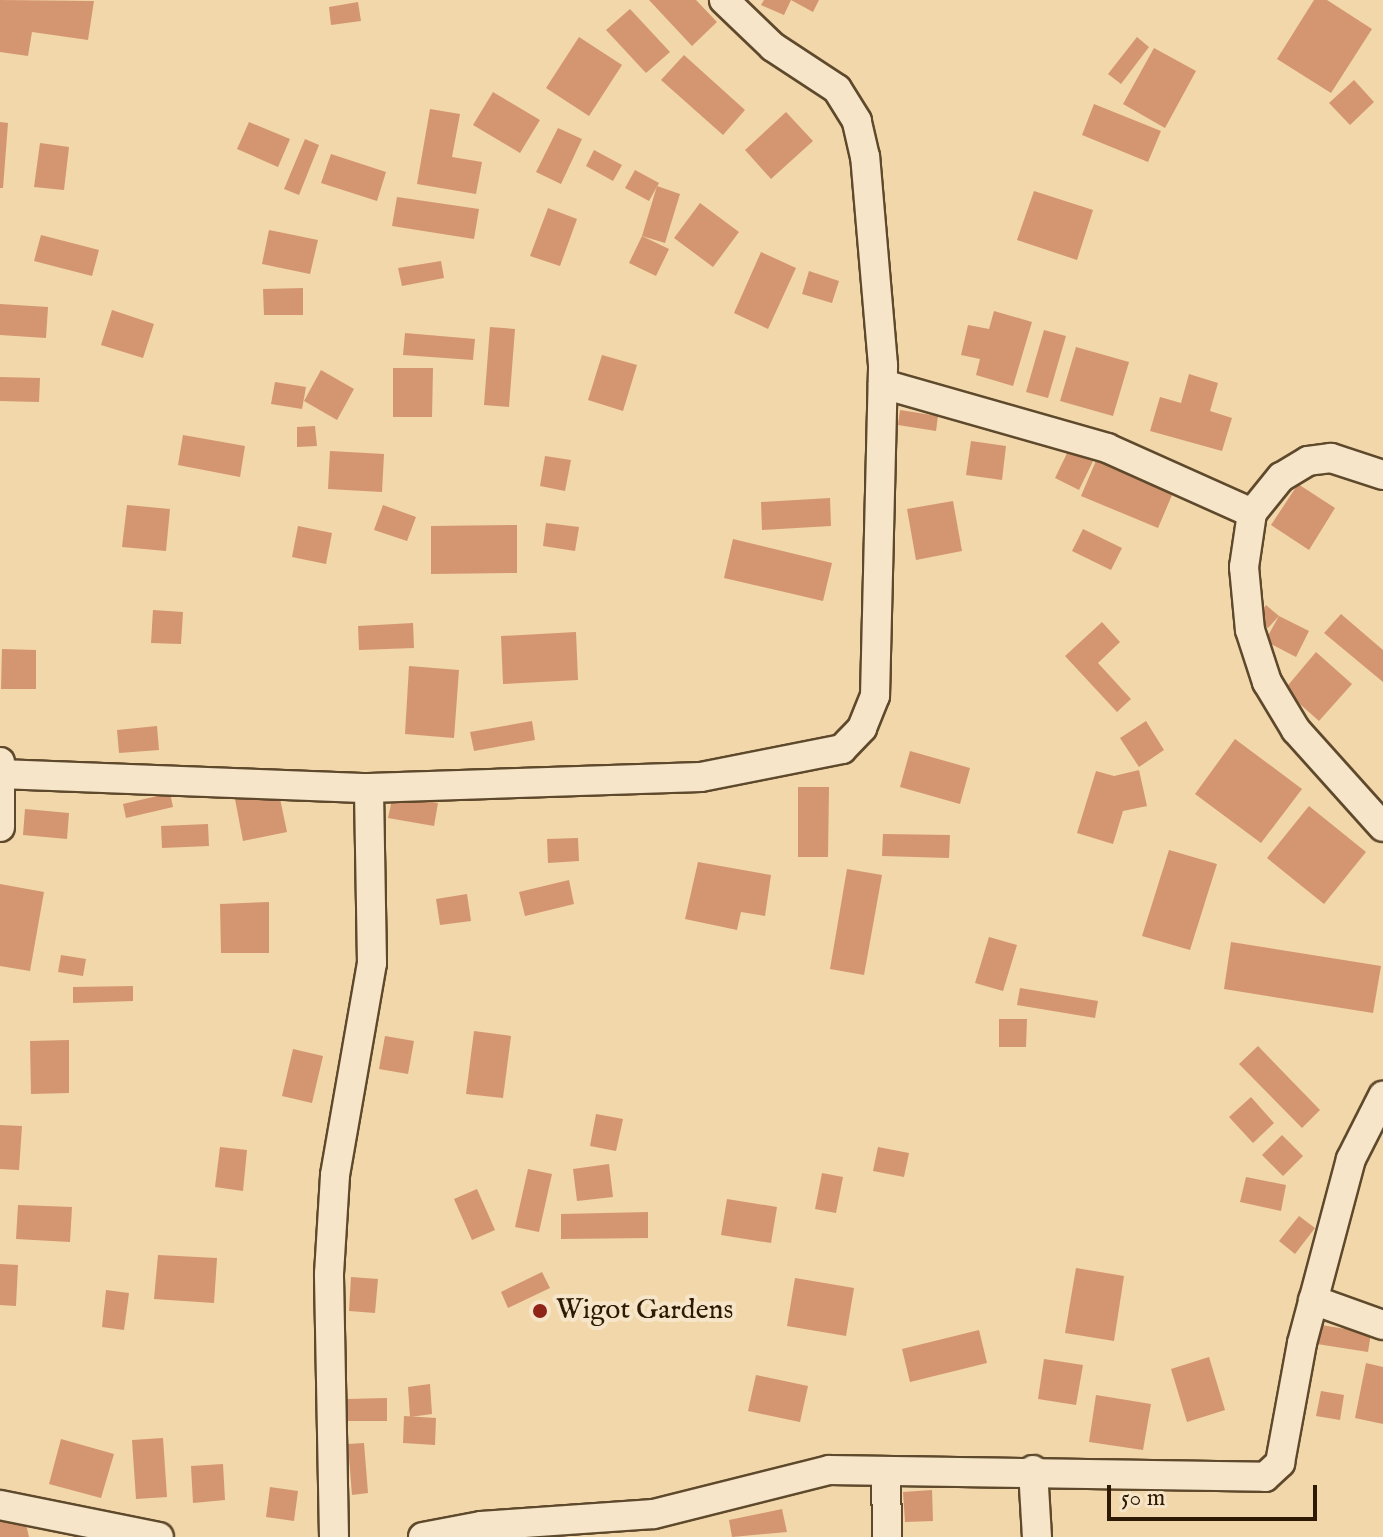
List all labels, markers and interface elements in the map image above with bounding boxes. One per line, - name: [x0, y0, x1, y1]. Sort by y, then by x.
- place label: Wigot Gardens: [556, 1294, 733, 1328]
- marker: Wigot Gardens: [531, 1302, 549, 1320]
- scale bar: [1111, 1469, 1321, 1519]
- text: 50 m: [1121, 1483, 1165, 1514]

